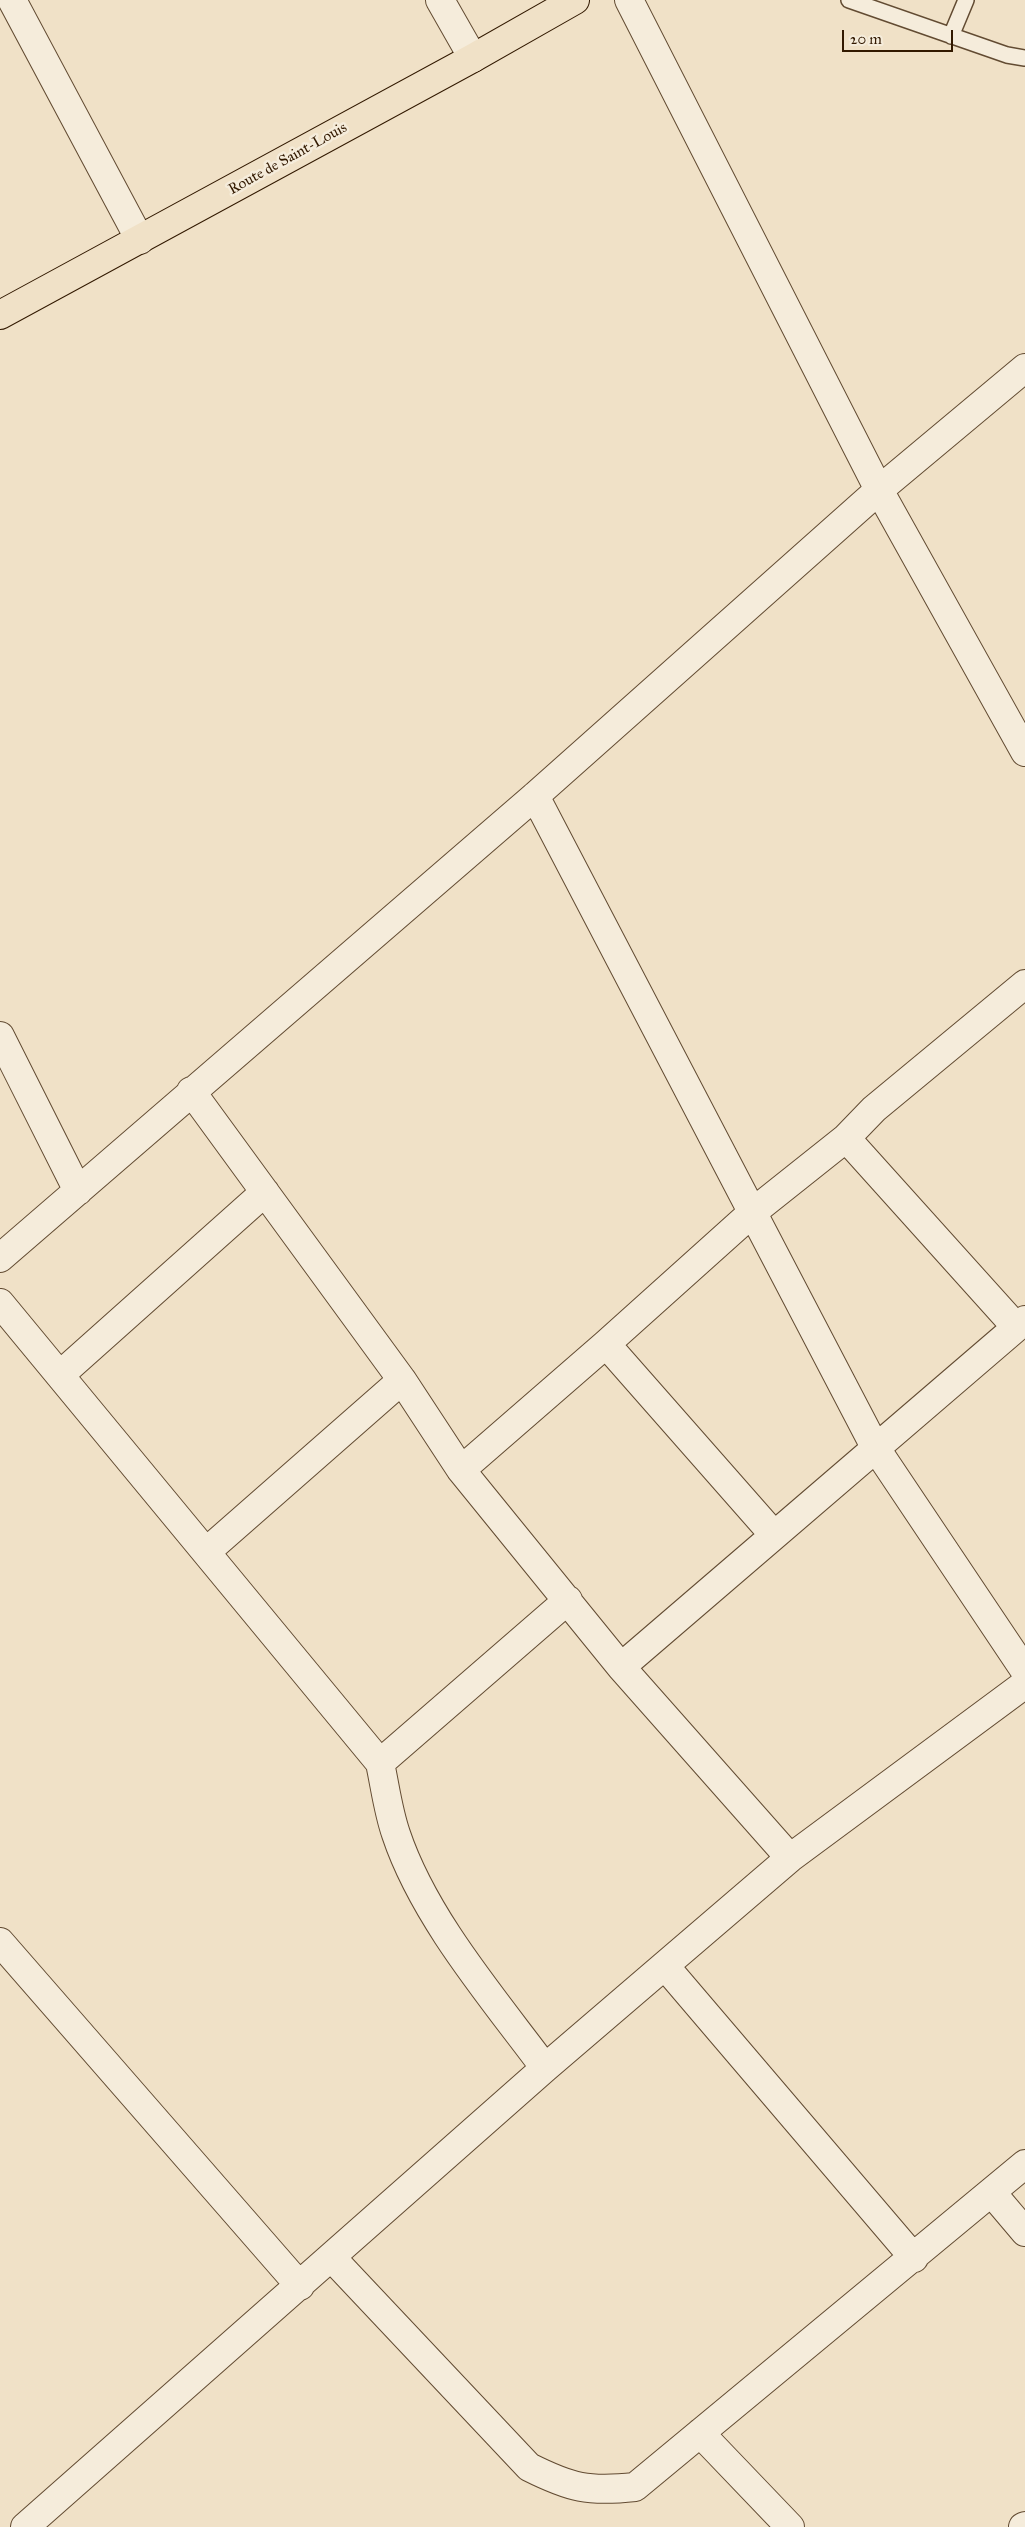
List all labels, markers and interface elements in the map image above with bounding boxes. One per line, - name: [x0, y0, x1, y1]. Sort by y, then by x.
- scale bar: [845, 20, 956, 52]
- text: 20 m: [850, 30, 882, 48]
- street label: Route de Saint-Louis: [226, 119, 350, 199]

